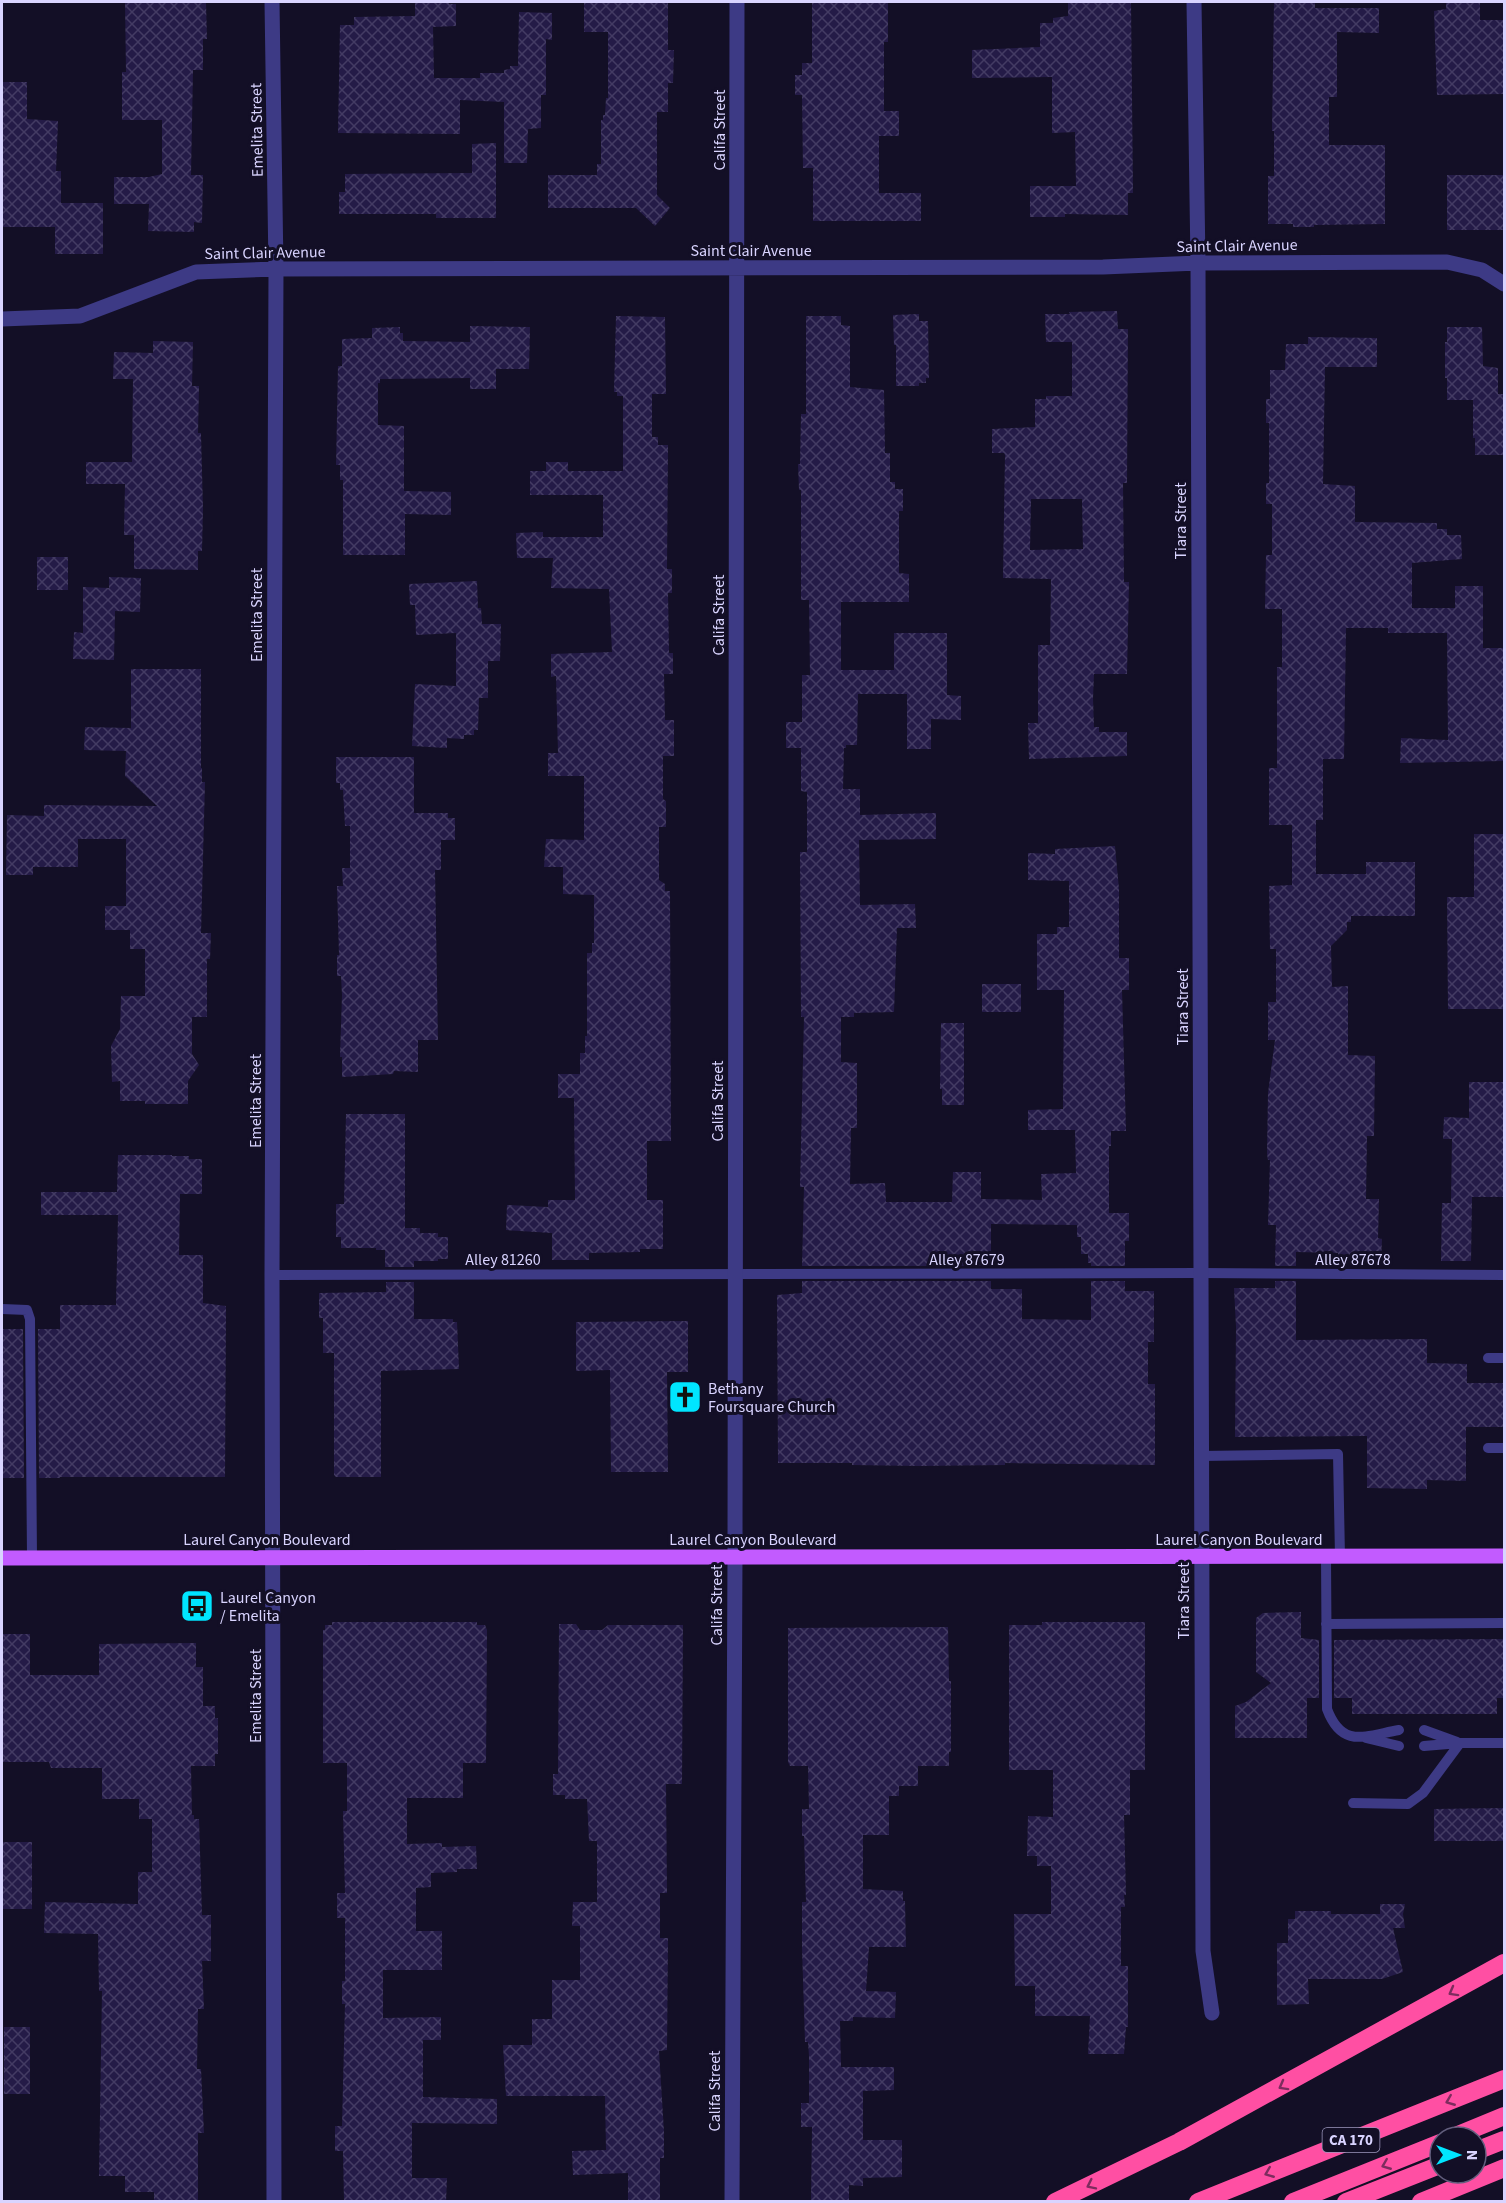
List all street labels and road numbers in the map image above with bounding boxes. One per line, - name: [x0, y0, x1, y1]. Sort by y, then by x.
- street label: Emelita Street: [245, 82, 269, 177]
- street label: Califa Street: [709, 89, 731, 170]
- street label: Saint Clair Avenue: [1176, 234, 1298, 258]
- street label: Saint Clair Avenue: [690, 240, 812, 262]
- street label: Saint Clair Avenue: [204, 241, 326, 265]
- street label: Tiara Street: [1170, 482, 1192, 560]
- street label: Emelita Street: [246, 567, 268, 662]
- street label: Califa Street: [708, 574, 730, 655]
- street label: Tiara Street: [1172, 968, 1194, 1046]
- street label: Emelita Street: [245, 1053, 267, 1148]
- street label: Califa Street: [707, 1060, 729, 1141]
- street label: Alley 81260: [465, 1249, 541, 1271]
- street label: Alley 87679: [929, 1249, 1005, 1271]
- street label: Alley 87678: [1315, 1249, 1391, 1271]
- street label: Laurel Canyon Boulevard: [183, 1529, 351, 1551]
- street label: Laurel Canyon Boulevard: [669, 1529, 837, 1551]
- street label: Laurel Canyon Boulevard: [1155, 1529, 1323, 1551]
- street label: Tiara Street: [1173, 1562, 1195, 1640]
- street label: Califa Street: [706, 1564, 728, 1645]
- street label: Emelita Street: [245, 1648, 267, 1743]
- street label: Califa Street: [704, 2050, 726, 2131]
- road number: CA 170: [1322, 2128, 1380, 2152]

